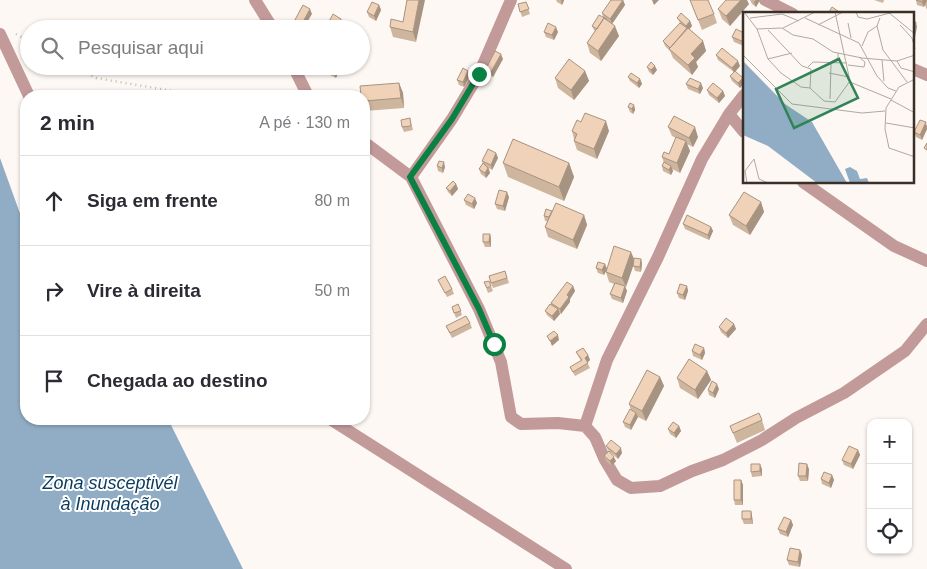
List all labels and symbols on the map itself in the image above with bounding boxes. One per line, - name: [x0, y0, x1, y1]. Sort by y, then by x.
- inset map: [743, 12, 914, 184]
- route end: [468, 63, 491, 86]
- route start: [483, 333, 506, 356]
- water label: Zona susceptivél à Inundação: [41, 473, 179, 514]

